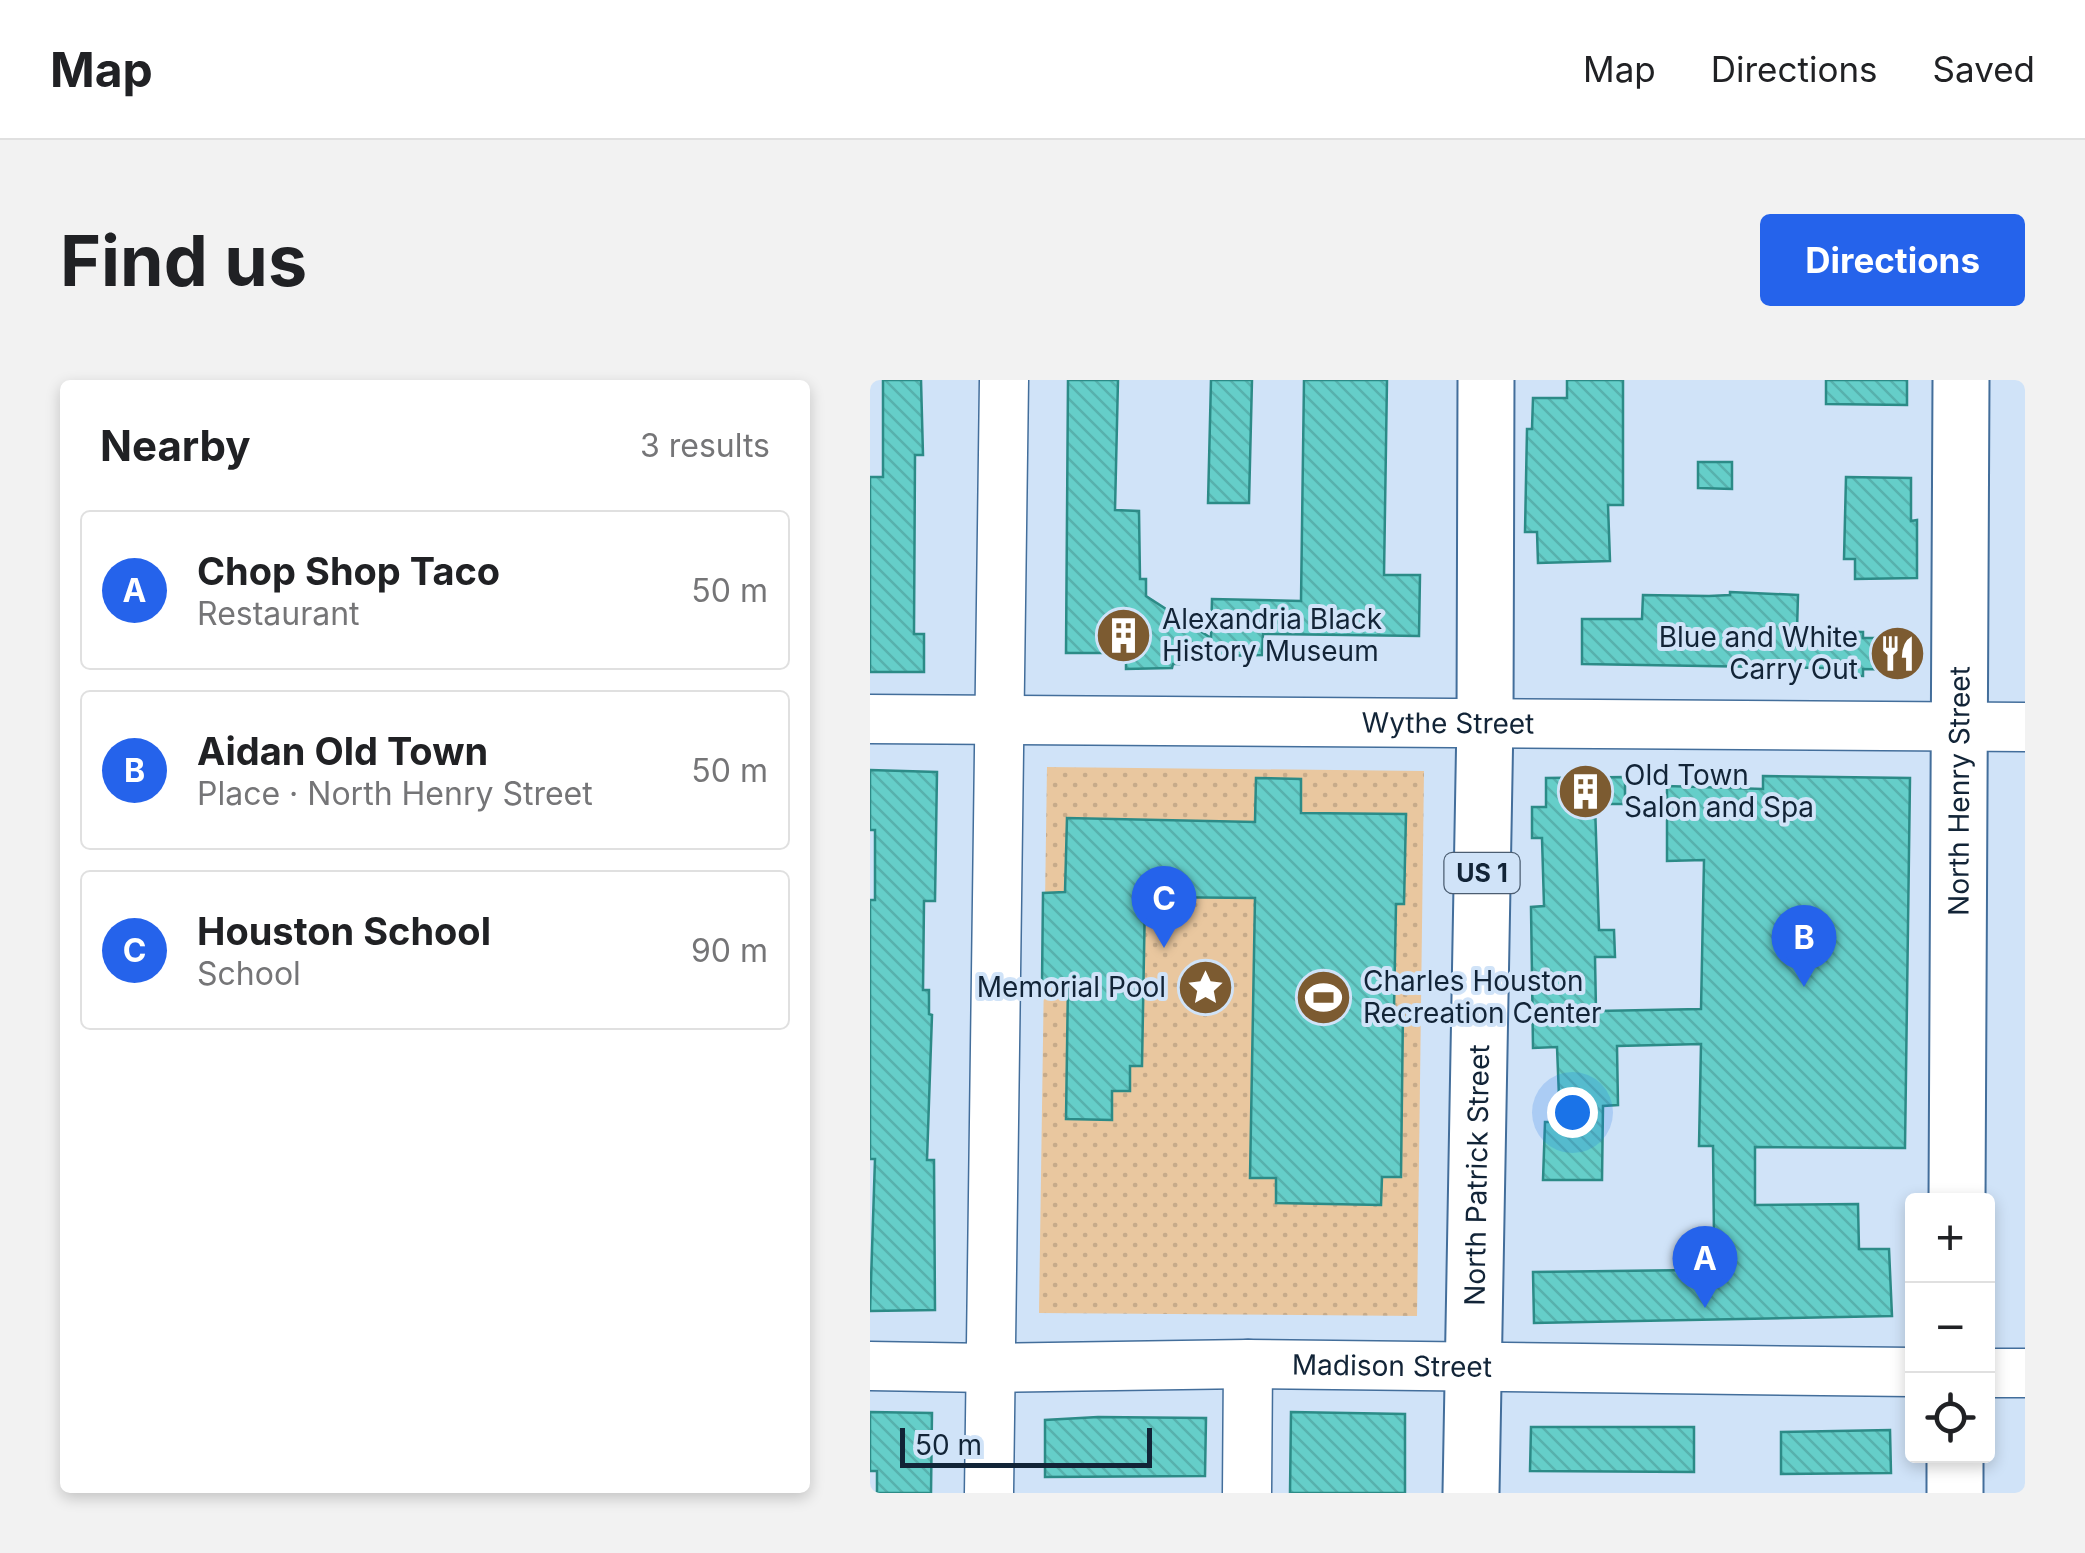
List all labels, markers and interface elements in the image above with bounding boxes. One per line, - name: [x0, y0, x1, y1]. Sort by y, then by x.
- text: Map: [50, 40, 153, 99]
- text: Map: [1583, 48, 1656, 90]
- text: Directions: [1711, 48, 1878, 90]
- text: Saved: [1933, 48, 2035, 90]
- button: Directions: [1760, 214, 2025, 306]
- text: Find us: [60, 218, 307, 303]
- text: Nearby: [100, 420, 251, 471]
- text: 3 results: [640, 426, 770, 465]
- text: Chop Shop Taco: [197, 548, 500, 594]
- text: A: [123, 571, 146, 610]
- text: 50 m: [691, 571, 768, 610]
- text: Restaurant: [197, 594, 360, 633]
- place label: Alexandria Black History Museum: [1162, 602, 1382, 668]
- building icon: Alexandria Black History Museum: [1093, 605, 1153, 665]
- place label: Blue and White Carry Out: [1659, 620, 1858, 686]
- restaurant icon: Blue and White Carry Out: [1867, 623, 1927, 683]
- street label: North Henry Street: [1941, 666, 1977, 916]
- street label: Wythe Street: [1362, 705, 1534, 741]
- text: Aidan Old Town: [197, 728, 488, 774]
- text: B: [124, 751, 145, 790]
- text: 50 m: [691, 751, 768, 790]
- place label: Old Town Salon and Spa: [1624, 758, 1814, 824]
- building icon: Old Town Salon and Spa: [1555, 761, 1615, 821]
- text: Place · North Henry Street: [197, 774, 593, 813]
- road number: US 1: [1444, 853, 1520, 893]
- pin: C: [1132, 866, 1196, 948]
- pin: B: [1772, 904, 1836, 987]
- text: Houston School: [197, 908, 491, 954]
- text: C: [123, 931, 146, 970]
- text: 90 m: [691, 931, 768, 970]
- text: School: [197, 954, 301, 993]
- place icon: Memorial Pool: [1175, 957, 1235, 1017]
- place label: Charles Houston Recreation Center: [1363, 964, 1602, 1030]
- sports icon: Charles Houston Recreation Center: [1294, 967, 1354, 1027]
- place label: Memorial Pool: [977, 970, 1166, 1004]
- street label: North Patrick Street: [1457, 1044, 1496, 1306]
- your location: [1547, 1087, 1598, 1138]
- map controls: [1905, 1193, 1995, 1463]
- button: +: [1905, 1193, 1995, 1283]
- pin: A: [1672, 1226, 1738, 1308]
- button: −: [1905, 1283, 1995, 1373]
- street label: Madison Street: [1292, 1348, 1492, 1384]
- button: locate: [1905, 1373, 1995, 1463]
- scale bar: [900, 1423, 1152, 1468]
- text: 50 m: [915, 1428, 982, 1462]

